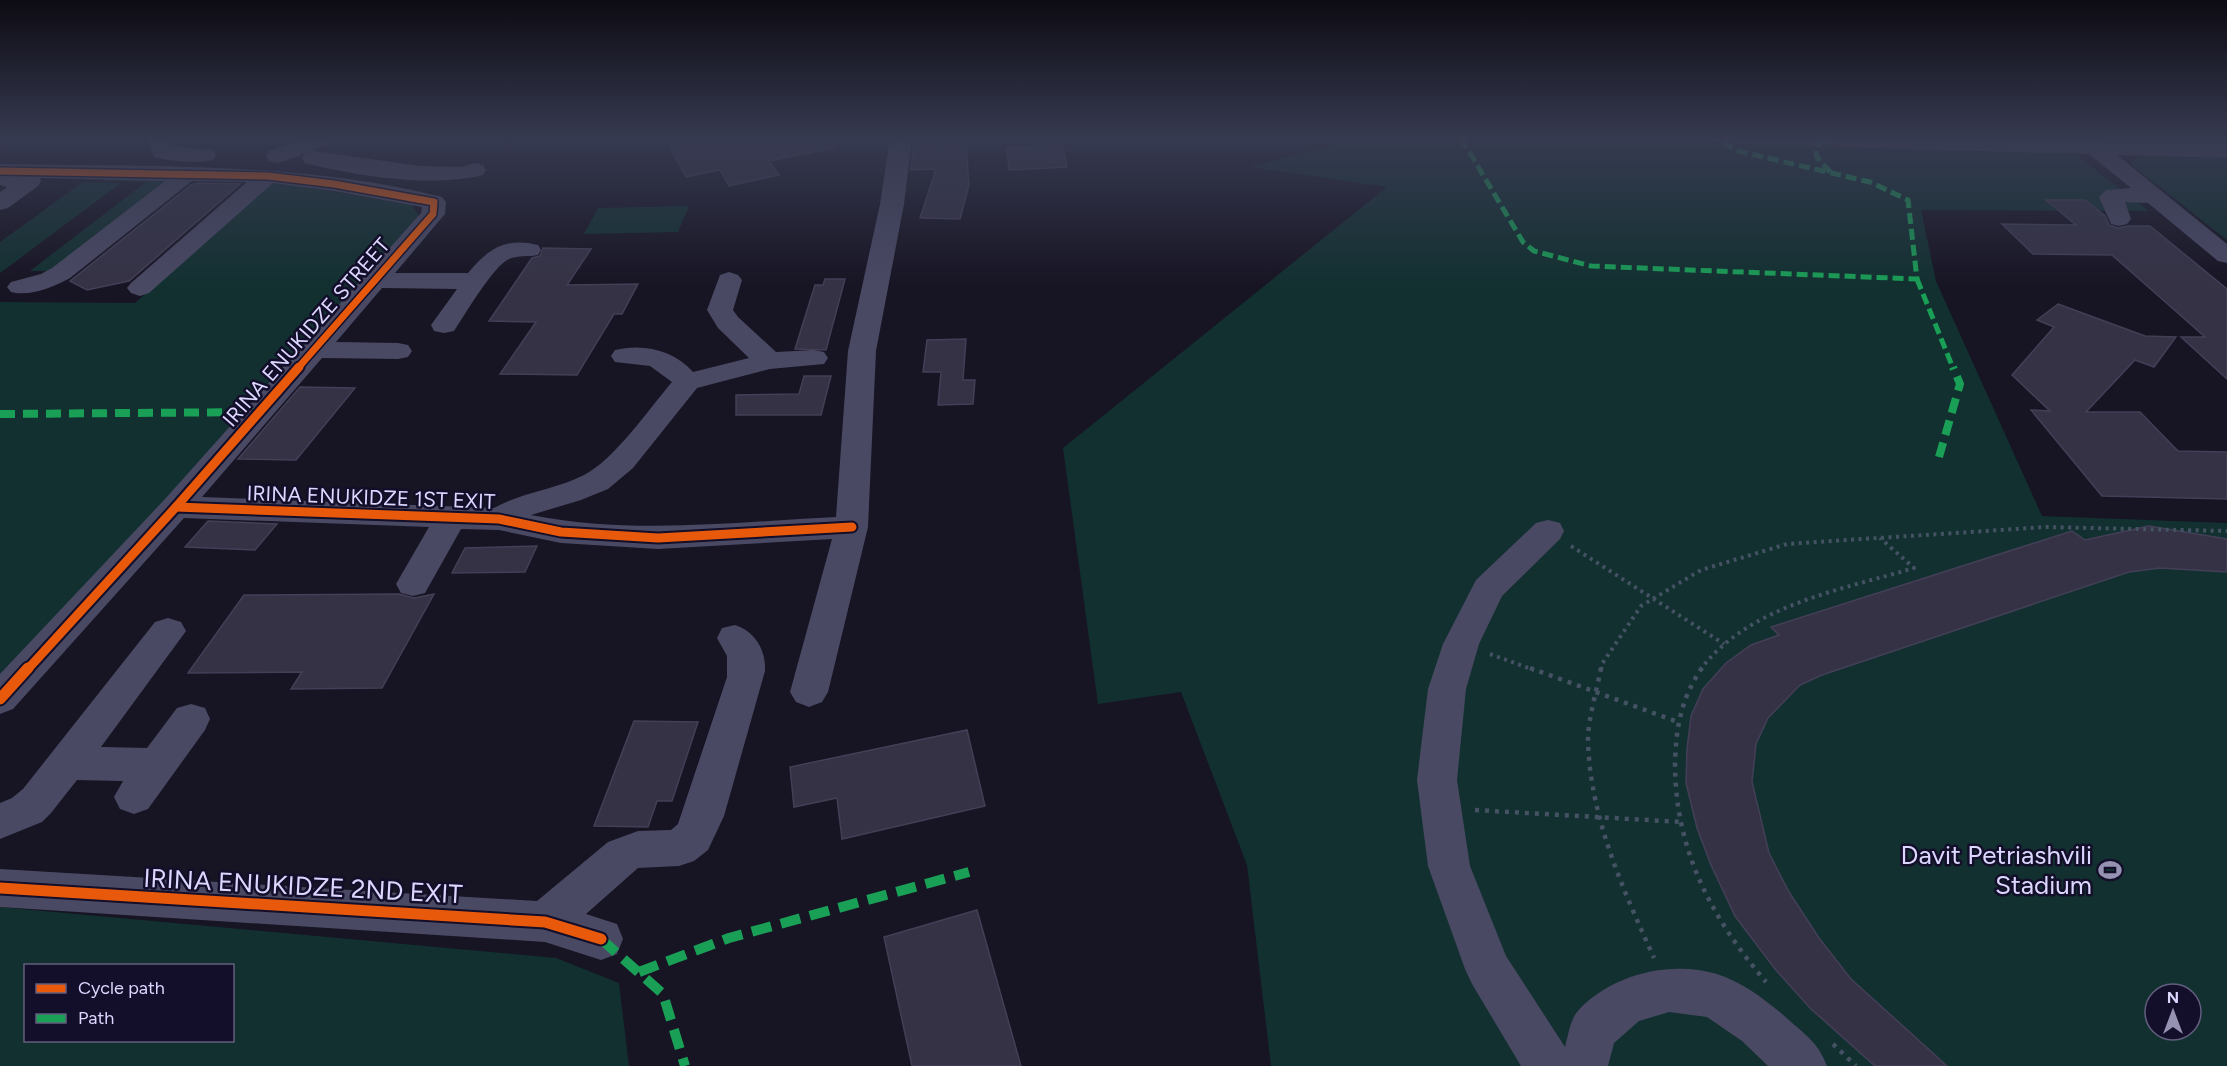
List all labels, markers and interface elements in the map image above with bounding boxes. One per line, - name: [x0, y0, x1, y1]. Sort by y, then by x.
- street label: IRINA ENUKIDZE STREET: [217, 232, 395, 431]
- street label: IRINA ENUKIDZE 1ST EXIT: [246, 480, 496, 514]
- place label: Davit Petriashvili Stadium: [1901, 839, 2092, 901]
- sports icon: Davit Petriashvili Stadium: [2097, 857, 2123, 883]
- street label: IRINA ENUKIDZE 2ND EXIT: [143, 862, 464, 910]
- legend: [24, 964, 234, 1042]
- text: Cycle path: [78, 977, 165, 999]
- north arrow: [2143, 982, 2203, 1042]
- text: N: [2167, 988, 2179, 1007]
- text: Path: [78, 1007, 114, 1029]

